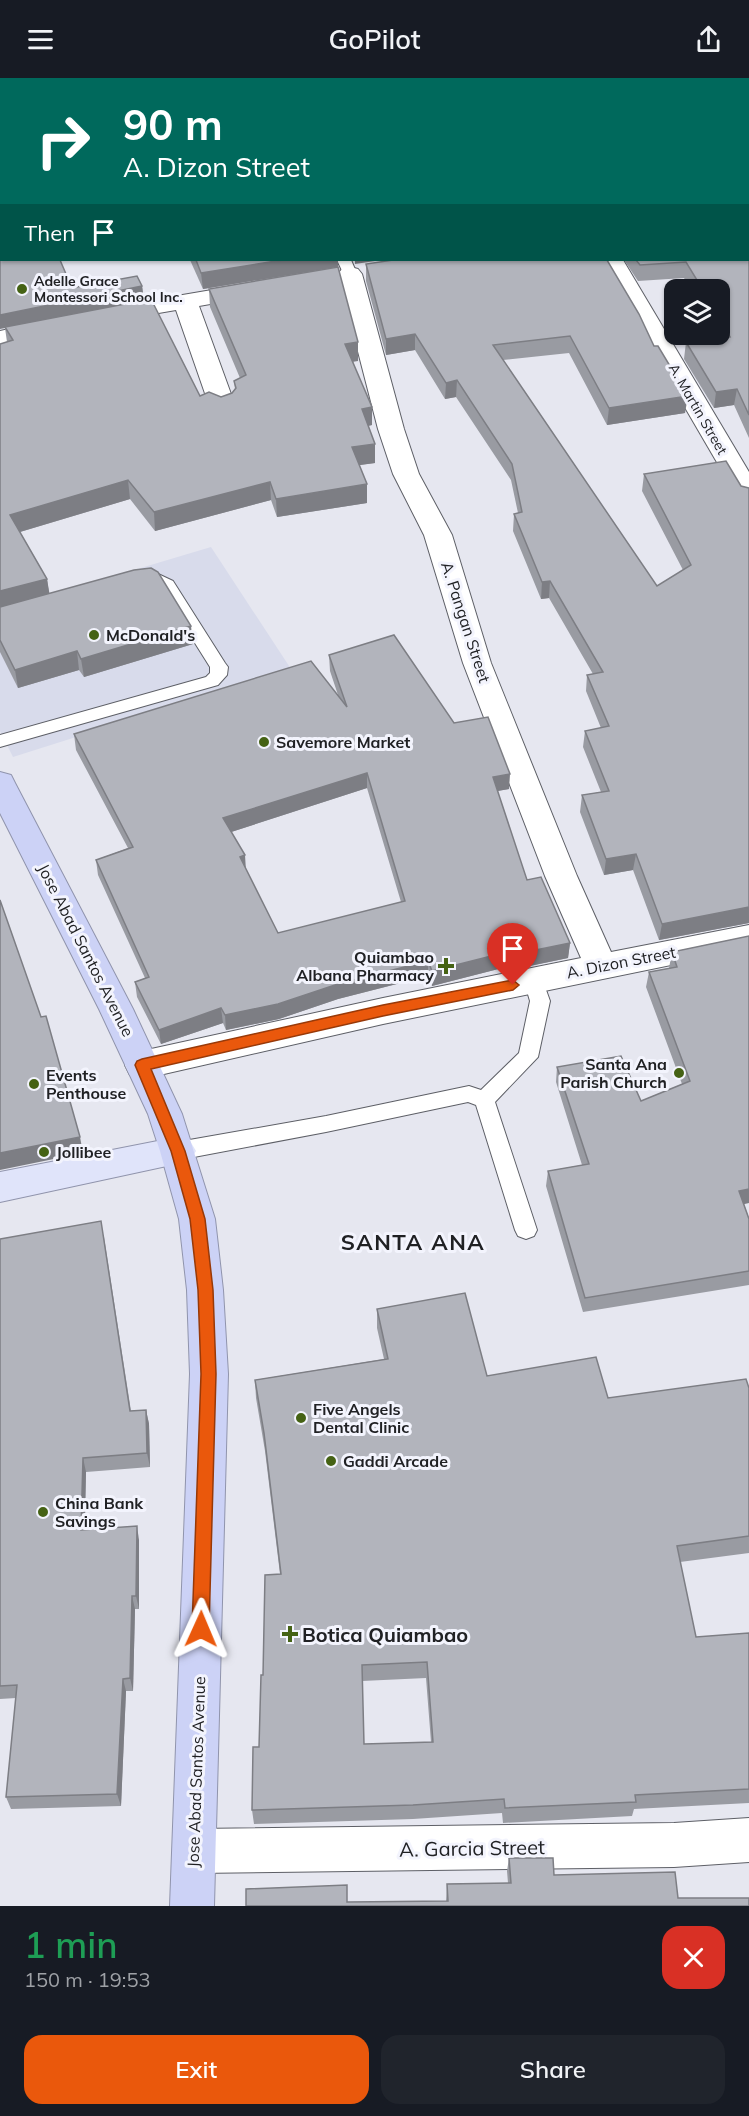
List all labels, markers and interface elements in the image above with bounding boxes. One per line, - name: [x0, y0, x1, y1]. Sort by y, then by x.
- text: GoPilot: [328, 22, 421, 56]
- icon: menu: [24, 23, 57, 56]
- icon: share: [692, 23, 725, 56]
- text: 90 m: [123, 98, 223, 151]
- icon: right: [24, 102, 102, 180]
- text: A. Dizon Street: [123, 150, 310, 184]
- icon: arrive: [87, 216, 120, 249]
- text: Then: [24, 219, 75, 247]
- place label: Adelle Grace Montessori School Inc.: [34, 272, 183, 306]
- map controls: [664, 279, 730, 345]
- button: layers: [664, 279, 730, 345]
- marker: Adelle Grace Montessori School Inc.: [15, 282, 29, 296]
- street label: A. Martin Street: [665, 360, 731, 458]
- street label: A. Pangan Street: [437, 559, 495, 685]
- place label: McDonald's: [106, 625, 195, 645]
- marker: McDonald's: [87, 628, 101, 642]
- place label: Savemore Market: [276, 732, 410, 752]
- marker: Savemore Market: [257, 735, 271, 749]
- street label: Jose Abad Santos Avenue: [34, 860, 138, 1040]
- pin: [487, 923, 538, 985]
- icon: arrive: [496, 932, 529, 965]
- street label: A. Dizon Street: [565, 942, 678, 982]
- place label: Quiambao Albana Pharmacy: [296, 947, 434, 985]
- marker: Quiambao Albana Pharmacy: [439, 959, 453, 973]
- place label: Santa Ana Parish Church: [560, 1054, 667, 1092]
- place label: Events Penthouse: [46, 1065, 126, 1103]
- marker: Santa Ana Parish Church: [672, 1066, 686, 1080]
- marker: Events Penthouse: [27, 1077, 41, 1091]
- place label: Jollibee: [56, 1142, 111, 1162]
- marker: Jollibee: [37, 1145, 51, 1159]
- district label: SANTA ANA: [341, 1228, 485, 1256]
- place label: Five Angels Dental Clinic: [313, 1399, 409, 1437]
- marker: Five Angels Dental Clinic: [294, 1411, 308, 1425]
- place label: Gaddi Arcade: [343, 1451, 448, 1471]
- marker: Gaddi Arcade: [324, 1454, 338, 1468]
- place label: China Bank Savings: [55, 1493, 144, 1531]
- marker: China Bank Savings: [36, 1505, 50, 1519]
- position arrow: [169, 1597, 233, 1661]
- place label: Botica Quiambao: [302, 1622, 468, 1647]
- marker: Botica Quiambao: [283, 1627, 297, 1641]
- street label: Jose Abad Santos Avenue: [183, 1676, 209, 1868]
- street label: A. Garcia Street: [399, 1834, 545, 1862]
- text: 1 min: [24, 1922, 118, 1967]
- button: close: [662, 1926, 725, 1989]
- text: 150 m · 19:53: [24, 1967, 150, 1992]
- button: Exit: [24, 2035, 369, 2104]
- button: Share: [381, 2035, 725, 2104]

